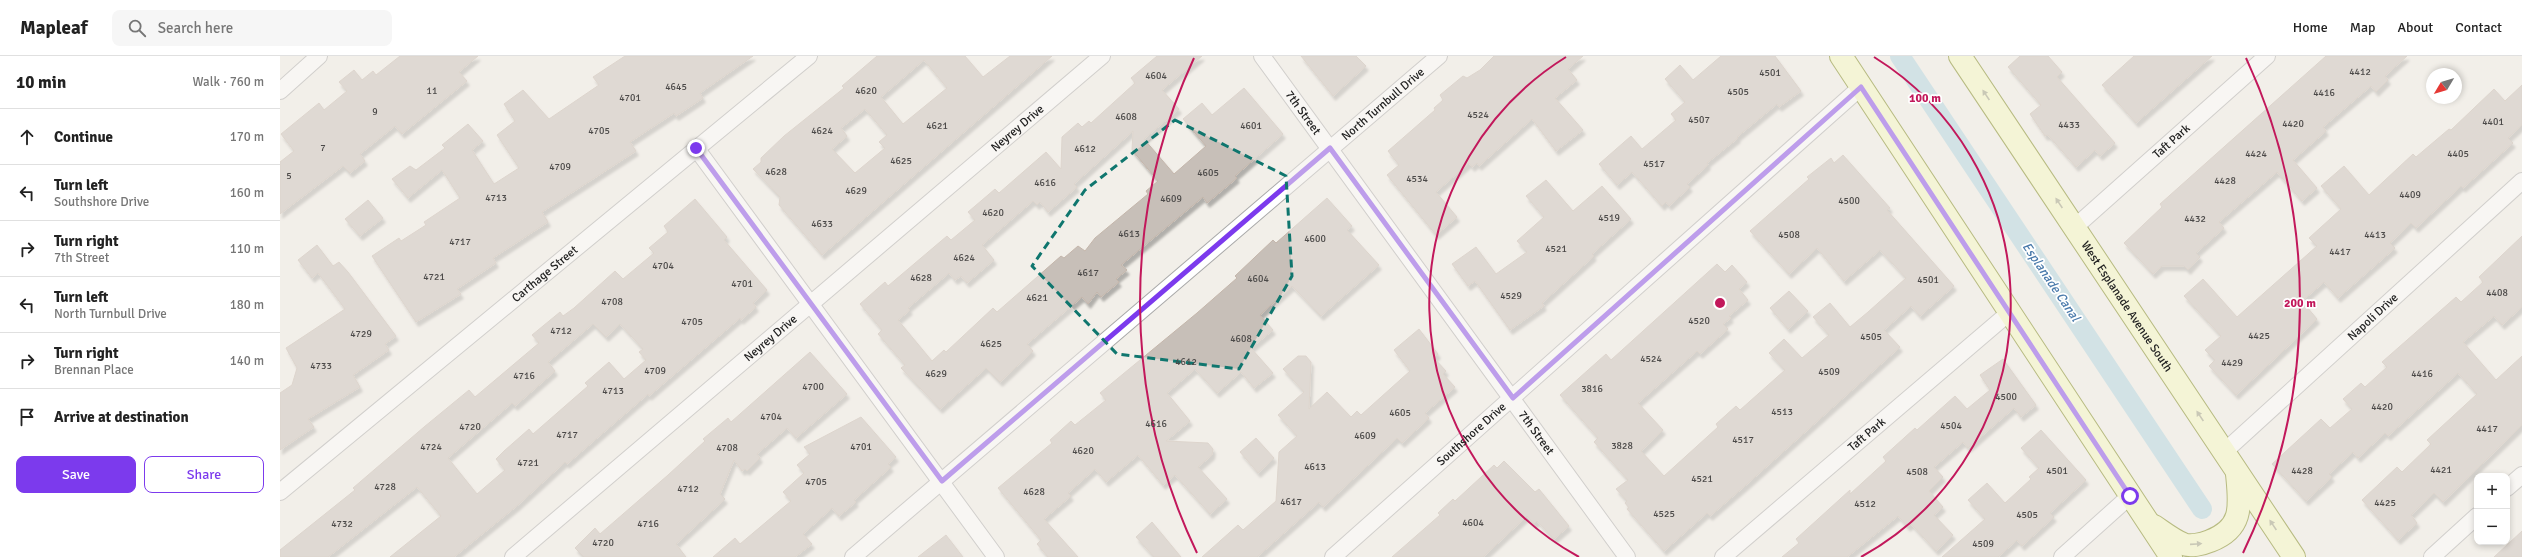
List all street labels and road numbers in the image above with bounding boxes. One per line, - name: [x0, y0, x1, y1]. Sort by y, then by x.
- street label: North Turnbull Drive: [1338, 64, 1427, 144]
- street label: 7th Street: [1282, 87, 1324, 138]
- street label: Neyrey Drive: [988, 101, 1047, 155]
- street label: Taft Park: [2150, 121, 2193, 162]
- street label: West Esplanade Avenue South: [2078, 238, 2176, 375]
- street label: Carthage Street: [509, 242, 581, 305]
- street label: Napoli Drive: [2344, 290, 2401, 344]
- street label: Neyrey Drive: [741, 311, 800, 365]
- street label: Southshore Drive: [1433, 399, 1509, 469]
- street label: 7th Street: [1515, 408, 1558, 458]
- street label: Taft Park: [1845, 414, 1889, 455]

